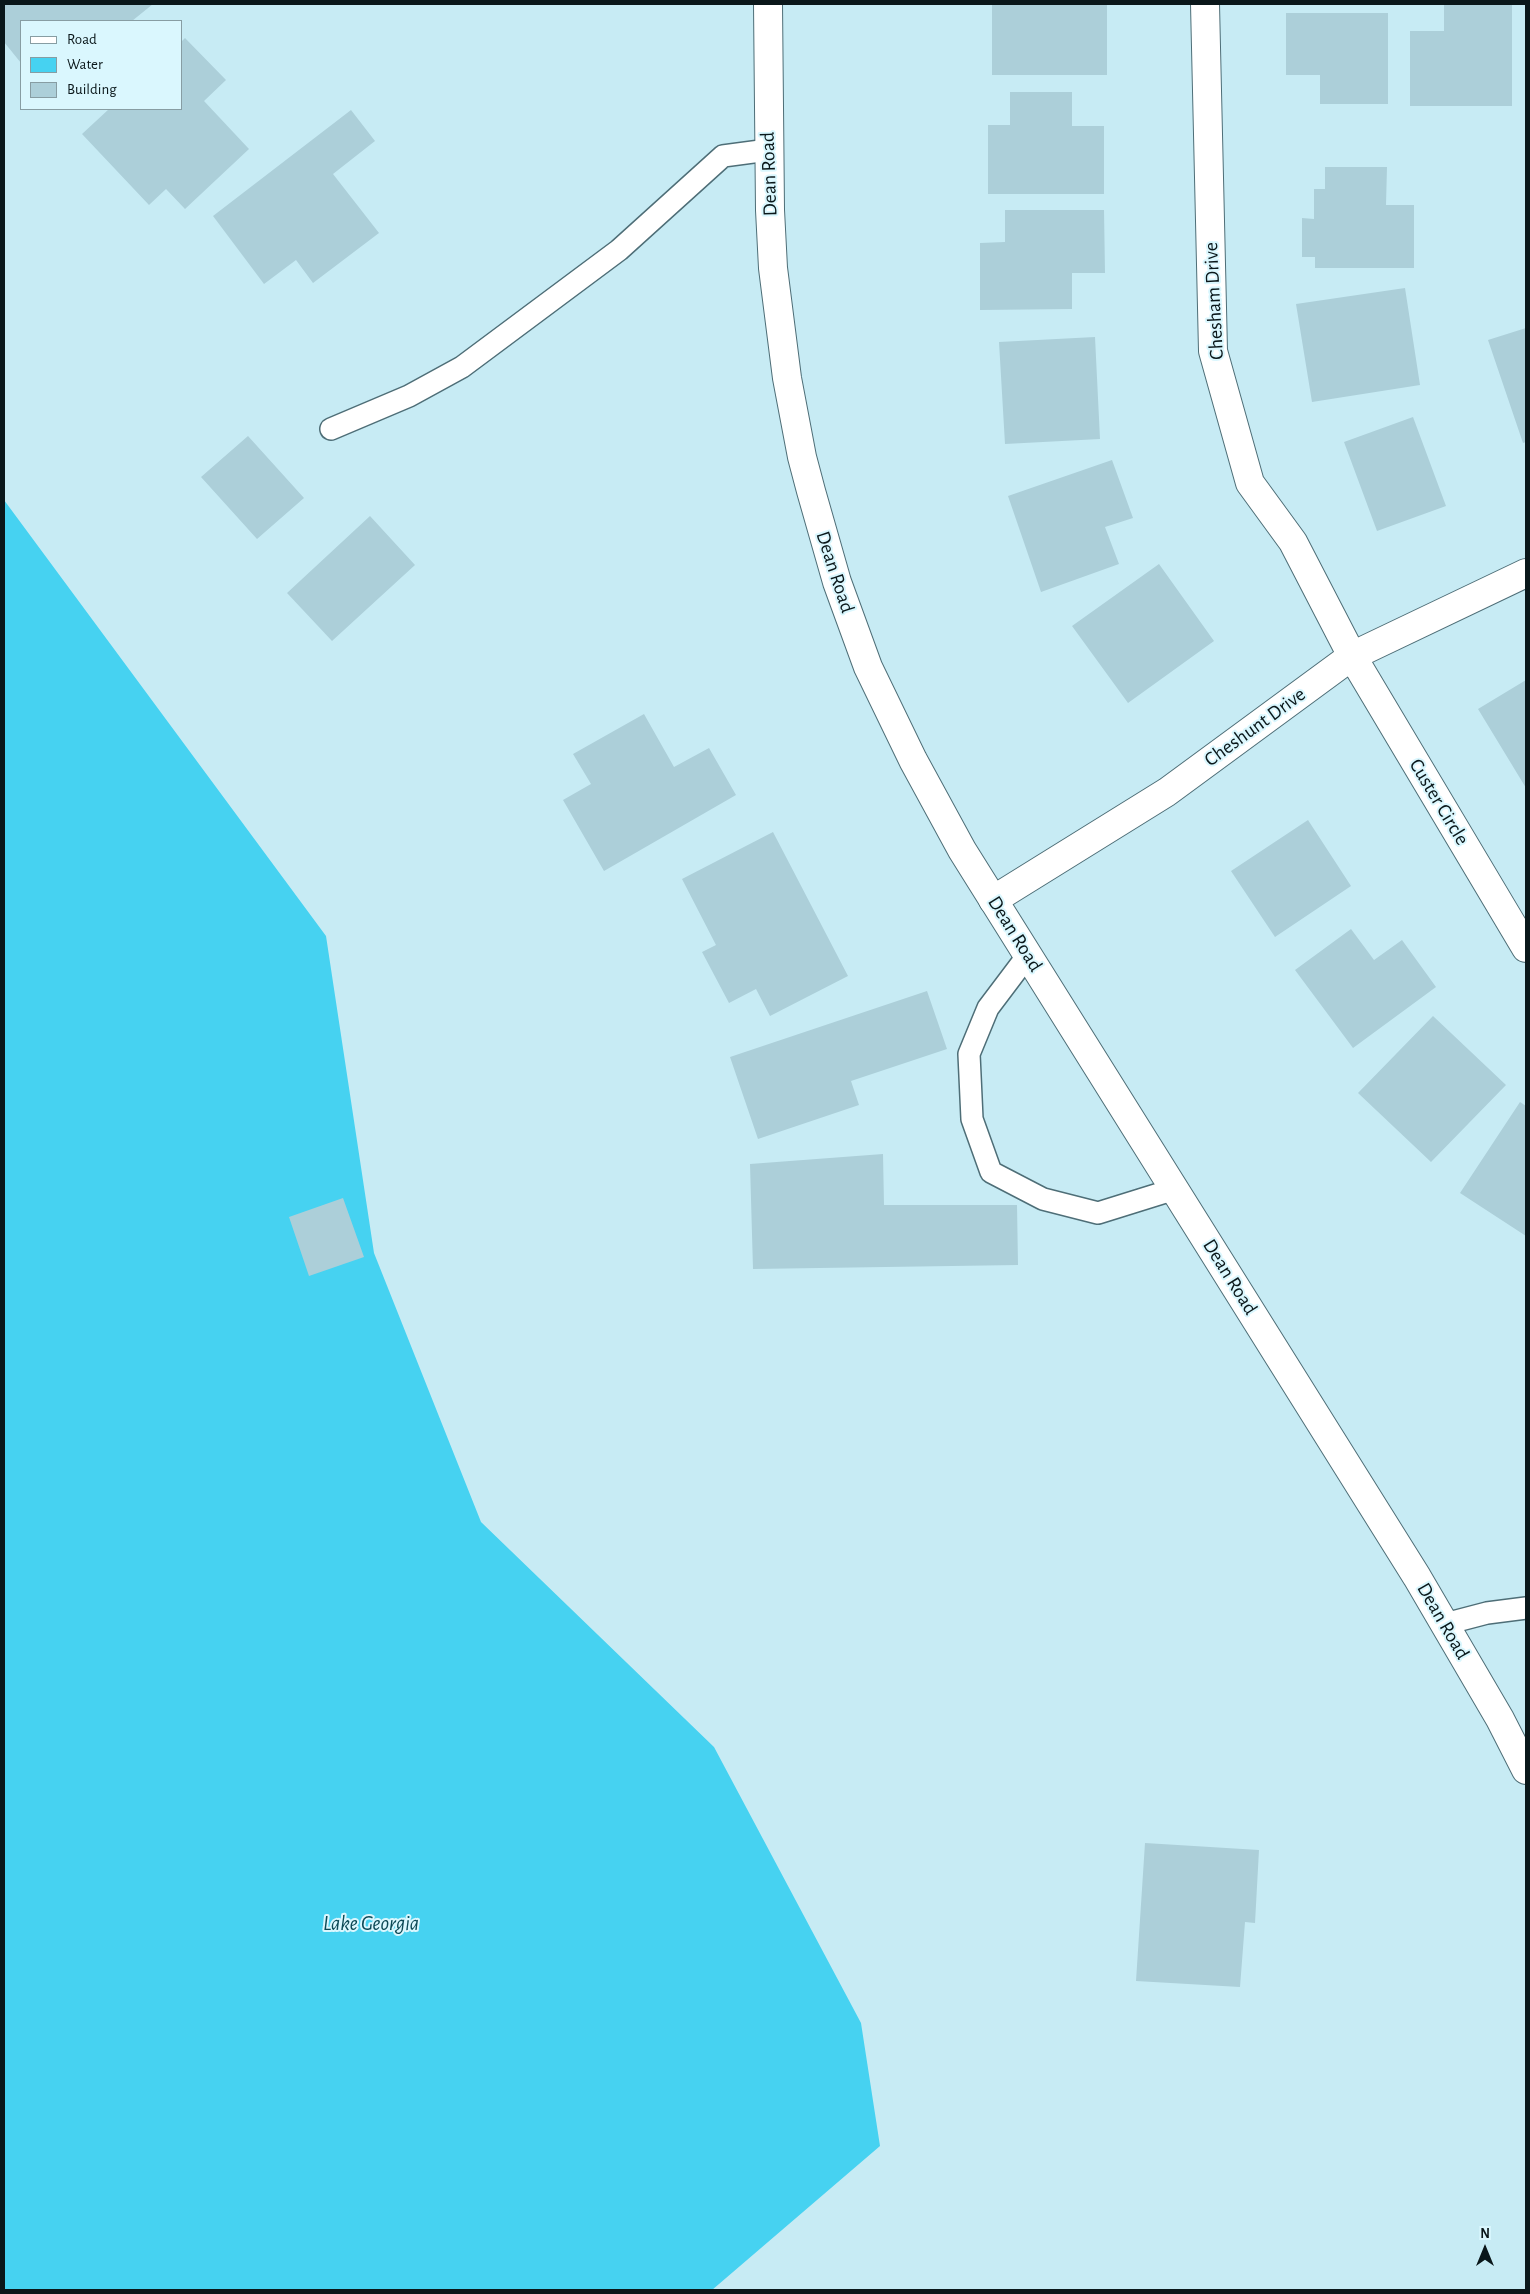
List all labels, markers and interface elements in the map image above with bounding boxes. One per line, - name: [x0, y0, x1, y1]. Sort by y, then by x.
- legend: [20, 20, 182, 110]
- text: Road: [67, 32, 97, 47]
- text: Water: [67, 57, 103, 72]
- text: Building: [67, 82, 117, 97]
- street label: Dean Road: [756, 131, 782, 217]
- street label: Chesham Drive: [1199, 242, 1229, 360]
- street label: Dean Road: [811, 528, 859, 616]
- street label: Cheshunt Drive: [1200, 682, 1310, 772]
- street label: Custer Circle: [1404, 755, 1474, 849]
- street label: Dean Road: [982, 892, 1048, 976]
- street label: Dean Road: [1197, 1235, 1263, 1319]
- street label: Dean Road: [1411, 1578, 1475, 1664]
- water label: Lake Georgia: [323, 1911, 419, 1937]
- north arrow: [1460, 2224, 1510, 2274]
- text: N: [1480, 2227, 1490, 2241]

